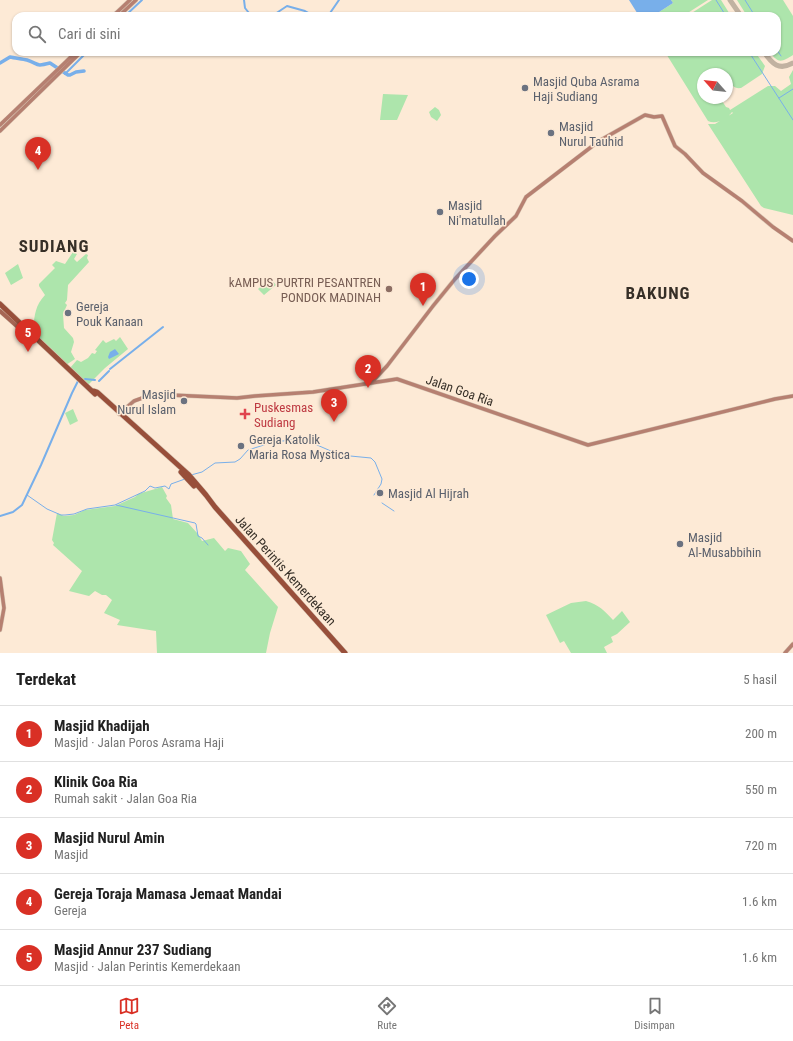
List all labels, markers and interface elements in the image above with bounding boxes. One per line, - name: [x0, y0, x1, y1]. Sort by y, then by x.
- search box: [12, 12, 781, 56]
- icon: search: [26, 23, 48, 45]
- text: Cari di sini: [58, 25, 120, 43]
- north arrow: [697, 68, 733, 104]
- place label: Masjid Quba Asrama Haji Sudiang: [533, 74, 639, 104]
- marker: Masjid Quba Asrama Haji Sudiang: [520, 83, 530, 93]
- place label: Masjid Nurul Tauhid: [559, 119, 624, 149]
- marker: Masjid Nurul Tauhid: [546, 128, 556, 138]
- pin: 4: [25, 137, 51, 170]
- place label: Masjid Ni'matullah: [448, 198, 506, 228]
- marker: Masjid Ni'matullah: [435, 207, 445, 217]
- district label: SUDIANG: [19, 236, 89, 256]
- your location: [459, 269, 479, 289]
- pin: 1: [410, 273, 436, 306]
- place label: kAMPUS PURTRI PESANTREN PONDOK MADINAH: [229, 275, 381, 305]
- district label: BAKUNG: [625, 283, 691, 303]
- marker: kAMPUS PURTRI PESANTREN PONDOK MADINAH: [384, 284, 394, 294]
- place label: Gereja Pouk Kanaan: [76, 299, 143, 329]
- marker: Gereja Pouk Kanaan: [63, 308, 73, 318]
- pin: 5: [15, 319, 41, 352]
- pin: 2: [355, 355, 381, 388]
- street label: Jalan Goa Ria: [424, 372, 496, 409]
- place label: Masjid Nurul Islam: [117, 387, 176, 417]
- pin: 3: [321, 389, 347, 422]
- marker: Masjid Nurul Islam: [179, 396, 189, 406]
- place label: Puskesmas Sudiang: [254, 400, 313, 430]
- marker: Puskesmas Sudiang: [239, 408, 251, 420]
- place label: Gereja Katolik Maria Rosa Mystica: [249, 432, 350, 462]
- marker: Gereja Katolik Maria Rosa Mystica: [236, 441, 246, 451]
- place label: Masjid Al Hijrah: [388, 486, 469, 501]
- marker: Masjid Al Hijrah: [375, 488, 385, 498]
- street label: Jalan Perintis Kemerdekaan: [232, 512, 339, 629]
- place label: Masjid Al-Musabbihin: [688, 530, 761, 560]
- marker: Masjid Al-Musabbihin: [675, 539, 685, 549]
- text: Terdekat: [16, 669, 76, 689]
- text: 5 hasil: [743, 672, 777, 687]
- text: Masjid Khadijah: [54, 717, 150, 735]
- text: 1: [26, 726, 32, 741]
- text: 200 m: [745, 726, 777, 741]
- text: Masjid · Jalan Poros Asrama Haji: [54, 735, 224, 750]
- text: Klinik Goa Ria: [54, 773, 138, 791]
- text: 2: [26, 782, 32, 797]
- text: 550 m: [745, 782, 777, 797]
- text: Rumah sakit · Jalan Goa Ria: [54, 791, 197, 806]
- text: Masjid Nurul Amin: [54, 829, 165, 847]
- text: 3: [26, 838, 32, 853]
- text: 720 m: [745, 838, 777, 853]
- text: Masjid: [54, 847, 88, 862]
- text: Gereja Toraja Mamasa Jemaat Mandai: [54, 885, 282, 903]
- text: 4: [26, 894, 32, 909]
- text: 1.6 km: [742, 894, 777, 909]
- text: Gereja: [54, 903, 87, 918]
- text: Masjid Annur 237 Sudiang: [54, 941, 212, 959]
- text: 5: [26, 950, 32, 965]
- text: 1.6 km: [742, 950, 777, 965]
- text: Masjid · Jalan Perintis Kemerdekaan: [54, 959, 241, 974]
- tab: Peta: [118, 995, 140, 1032]
- tab: Rute: [376, 995, 398, 1032]
- tab: Disimpan: [634, 995, 675, 1032]

